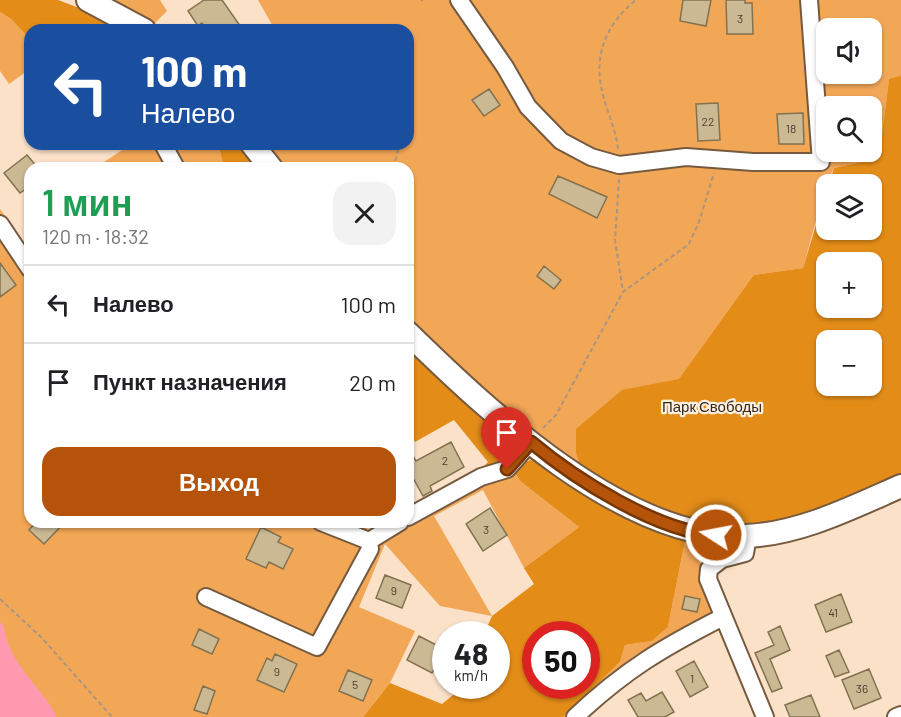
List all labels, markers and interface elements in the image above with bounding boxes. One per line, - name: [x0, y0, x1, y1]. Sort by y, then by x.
- house number: 3: [737, 11, 743, 25]
- map controls: [816, 18, 882, 396]
- button: sound: [816, 18, 882, 84]
- text: 100 m: [141, 45, 247, 95]
- icon: left: [42, 48, 120, 126]
- text: Налево: [141, 96, 235, 128]
- button: search: [816, 96, 882, 162]
- house number: 22: [702, 114, 714, 128]
- house number: 18: [786, 121, 796, 135]
- button: layers: [816, 174, 882, 240]
- text: 1 мин: [42, 180, 132, 223]
- button: close: [333, 182, 396, 245]
- text: 120 m · 18:32: [42, 224, 149, 248]
- button: +: [816, 252, 882, 318]
- icon: left: [42, 288, 75, 321]
- text: Налево: [93, 290, 174, 316]
- text: 100 m: [341, 291, 396, 317]
- button: −: [816, 330, 882, 396]
- icon: arrive: [42, 366, 75, 399]
- text: Пункт назначения: [93, 368, 287, 394]
- text: 20 m: [349, 369, 396, 395]
- park label: Парк Свободы: [662, 397, 762, 415]
- pin: [481, 407, 532, 469]
- icon: arrive: [490, 416, 523, 449]
- button: Выход: [42, 447, 396, 516]
- house number: 2: [442, 453, 448, 467]
- position arrow: [684, 503, 748, 567]
- house number: 3: [483, 522, 489, 536]
- house number: 9: [391, 583, 397, 597]
- house number: 41: [828, 605, 838, 619]
- speed limit sign: 50: [522, 621, 600, 699]
- text: 48: [454, 635, 488, 671]
- house number: 9: [274, 664, 280, 678]
- text: km/h: [454, 666, 488, 684]
- house number: 1: [690, 671, 694, 685]
- house number: 5: [352, 677, 358, 691]
- house number: 36: [856, 681, 868, 695]

